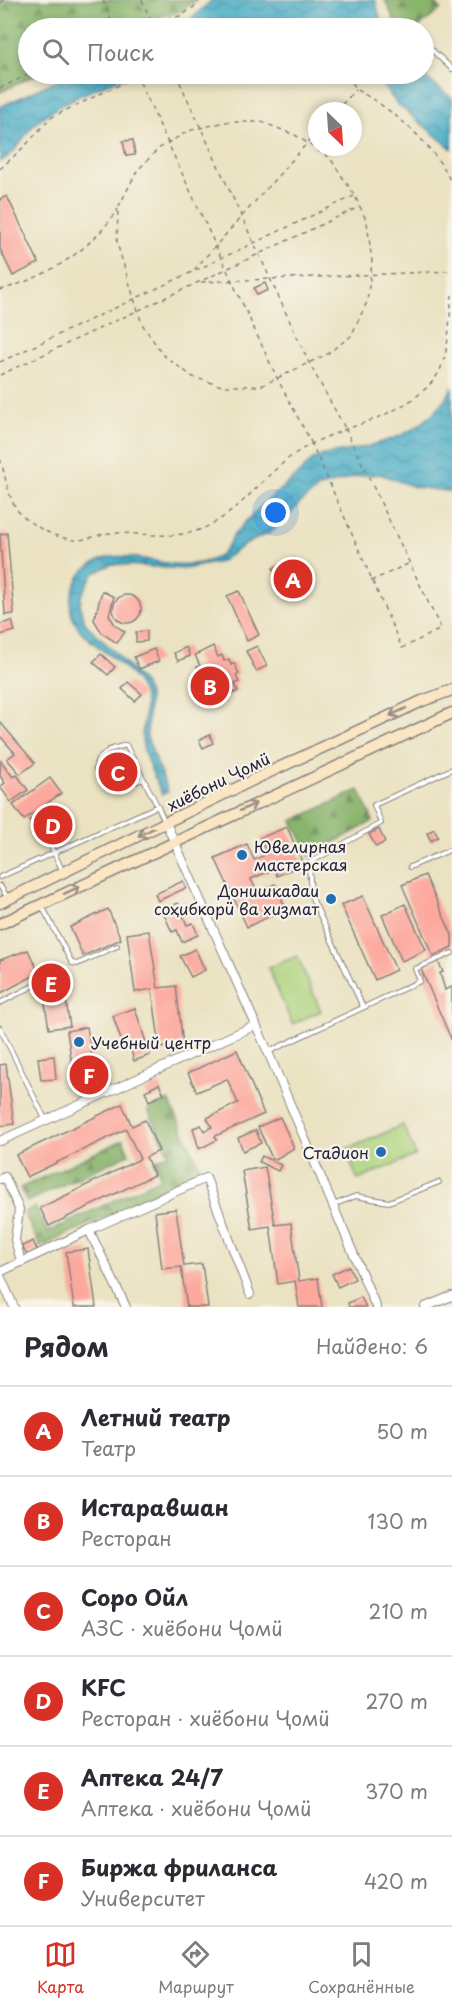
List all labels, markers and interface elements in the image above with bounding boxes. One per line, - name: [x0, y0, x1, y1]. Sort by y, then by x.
- search box: [18, 18, 434, 84]
- icon: search: [39, 35, 72, 68]
- text: Поиск: [87, 35, 154, 68]
- north arrow: [308, 102, 362, 156]
- your location: [261, 498, 290, 527]
- pin: A: [274, 556, 312, 602]
- pin: B: [190, 664, 230, 708]
- one-way arrow: [389, 707, 407, 719]
- street label: хиёбони Ҷомӣ: [163, 746, 273, 816]
- pin: C: [98, 750, 138, 794]
- one-way arrow: [239, 800, 257, 812]
- pin: D: [34, 802, 72, 848]
- one-way arrow: [137, 827, 155, 839]
- place label: Ювелирная мастерская: [254, 834, 347, 876]
- marker: Ювелирная мастерская: [235, 848, 249, 862]
- place label: Донишкадаи соҳибкорӣ ва хизмат: [154, 878, 319, 920]
- one-way arrow: [62, 884, 80, 896]
- marker: Донишкадаи соҳибкорӣ ва хизмат: [324, 892, 338, 906]
- pin: E: [32, 960, 70, 1006]
- place label: Учебный центр: [91, 1030, 211, 1054]
- marker: Учебный центр: [72, 1035, 86, 1049]
- pin: F: [70, 1052, 109, 1098]
- place label: Стадион: [302, 1140, 369, 1164]
- marker: Стадион: [374, 1145, 388, 1159]
- text: Рядом: [24, 1327, 109, 1366]
- text: Найдено: 6: [316, 1331, 428, 1361]
- text: Летний театр: [81, 1400, 231, 1433]
- text: A: [36, 1416, 51, 1446]
- text: 50 m: [376, 1416, 428, 1446]
- text: Театр: [81, 1433, 136, 1463]
- text: Истаравшан: [81, 1490, 229, 1523]
- text: B: [37, 1506, 50, 1536]
- text: 130 m: [368, 1506, 428, 1536]
- text: Ресторан: [81, 1523, 172, 1553]
- text: Соро Ойл: [81, 1580, 188, 1613]
- text: C: [36, 1596, 51, 1626]
- text: 210 m: [369, 1596, 428, 1626]
- text: АЗС · хиёбони Ҷомӣ: [81, 1613, 282, 1643]
- text: KFC: [81, 1670, 126, 1703]
- text: D: [36, 1686, 51, 1716]
- text: 270 m: [365, 1686, 428, 1716]
- text: Ресторан · хиёбони Ҷомӣ: [81, 1703, 330, 1733]
- text: Аптека 24/7: [81, 1760, 223, 1793]
- text: E: [37, 1776, 50, 1806]
- text: 370 m: [365, 1776, 428, 1806]
- text: Аптека · хиёбони Ҷомӣ: [81, 1793, 311, 1823]
- text: Биржа фриланса: [81, 1850, 277, 1883]
- text: F: [38, 1866, 49, 1896]
- text: 420 m: [364, 1866, 428, 1896]
- text: Университет: [81, 1883, 205, 1913]
- tab: Карта: [37, 1938, 84, 1998]
- tab: Маршрут: [158, 1938, 234, 1998]
- tab: Сохранённые: [308, 1938, 415, 1998]

